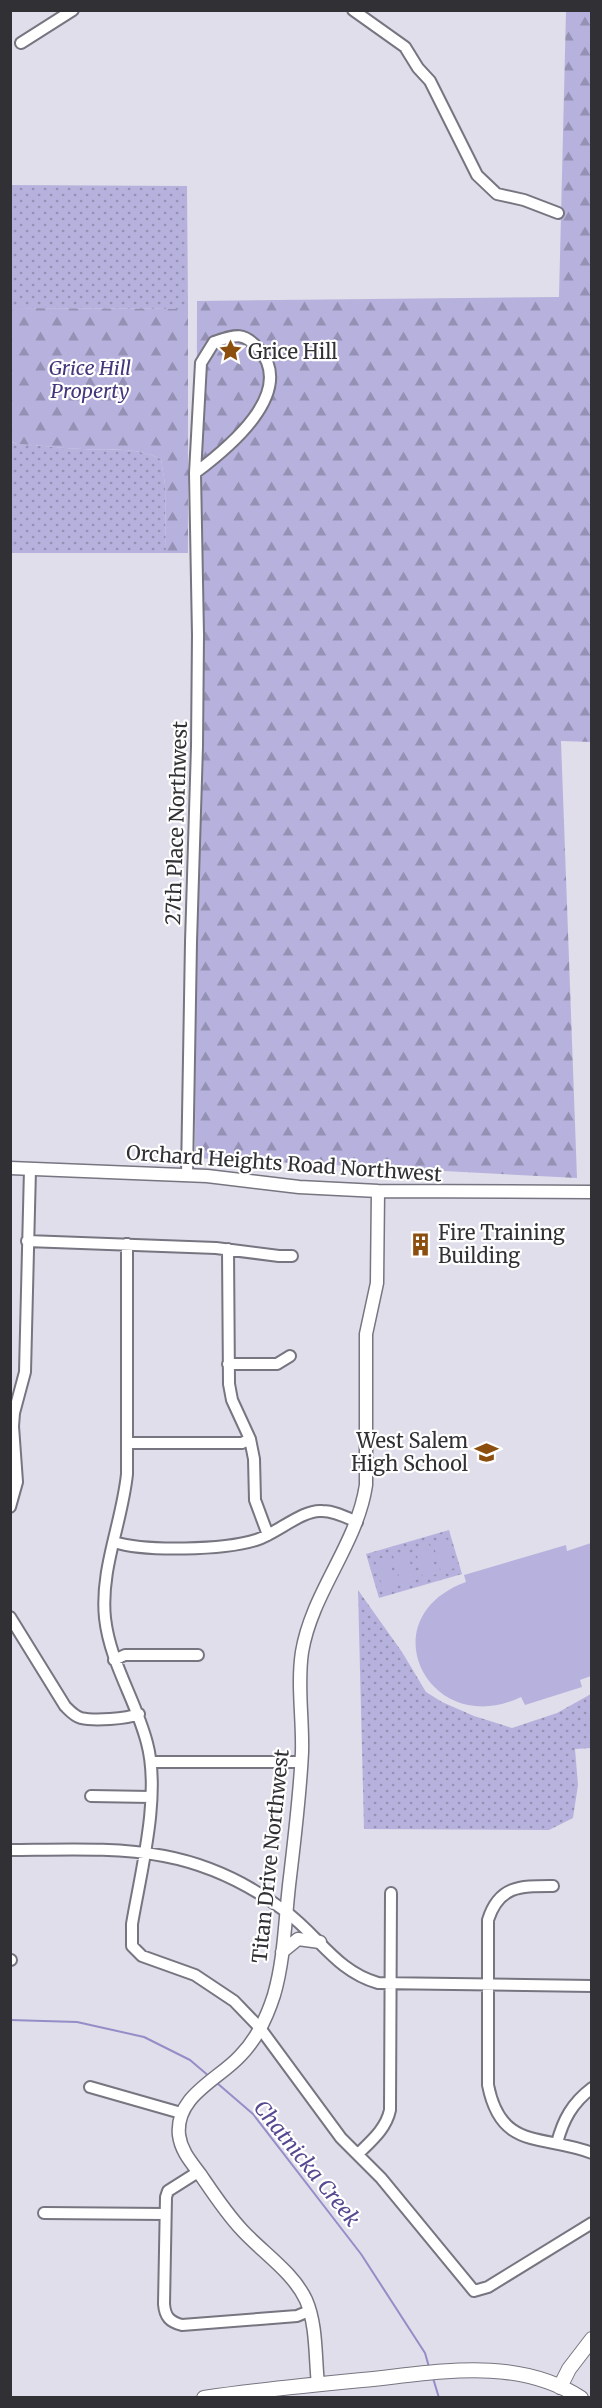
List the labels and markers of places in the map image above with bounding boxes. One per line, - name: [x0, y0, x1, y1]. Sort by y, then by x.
- place icon: Grice Hill: [217, 338, 243, 364]
- place label: Grice Hill: [248, 339, 338, 364]
- place label: Fire Training Building: [438, 1220, 565, 1268]
- building icon: Fire Training Building: [407, 1231, 433, 1257]
- place label: West Salem High School: [351, 1428, 468, 1476]
- school or university icon: West Salem High School: [473, 1439, 499, 1465]

